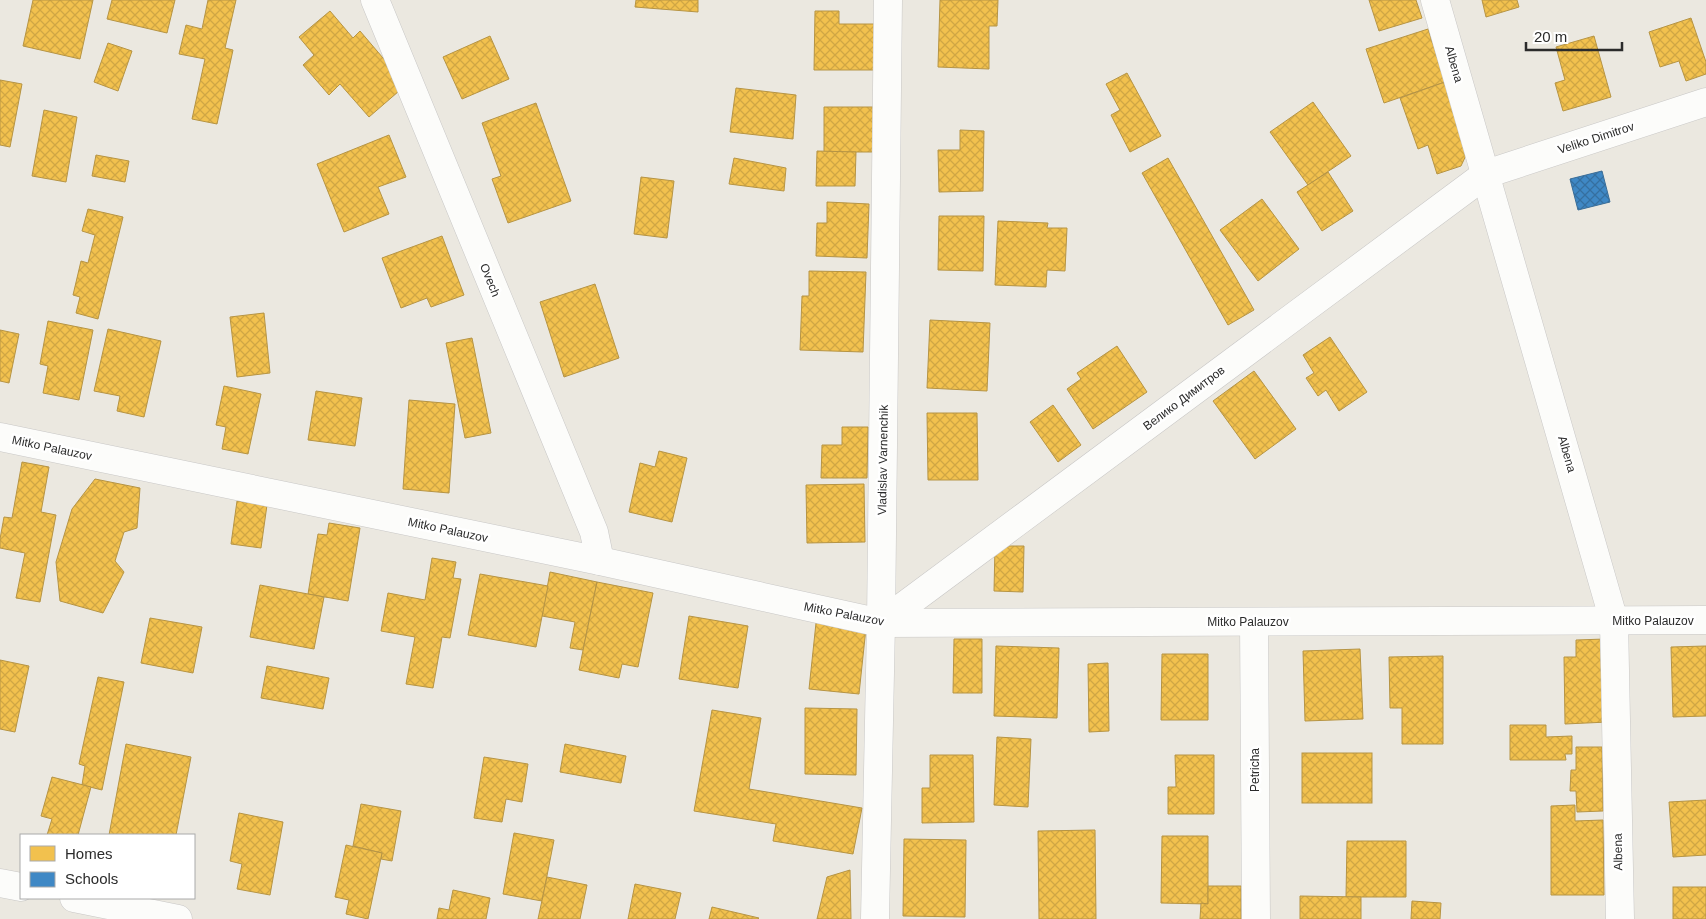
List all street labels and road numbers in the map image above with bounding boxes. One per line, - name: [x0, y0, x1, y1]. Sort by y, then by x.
- street label: Albena: [1442, 44, 1466, 84]
- street label: Veliko Dimitrov: [1556, 119, 1636, 157]
- street label: Ovech: [477, 261, 503, 299]
- street label: Велико Димитров: [1140, 363, 1228, 433]
- street label: Vladislav Varnenchik: [875, 404, 891, 515]
- street label: Mitko Palauzov: [11, 433, 93, 463]
- street label: Albena: [1555, 434, 1579, 474]
- street label: Mitko Palauzov: [407, 515, 489, 545]
- street label: Mitko Palauzov: [803, 599, 885, 629]
- street label: Mitko Palauzov: [1612, 614, 1694, 628]
- street label: Mitko Palauzov: [1207, 615, 1289, 629]
- street label: Petricha: [1248, 748, 1262, 792]
- street label: Albena: [1611, 833, 1625, 871]

